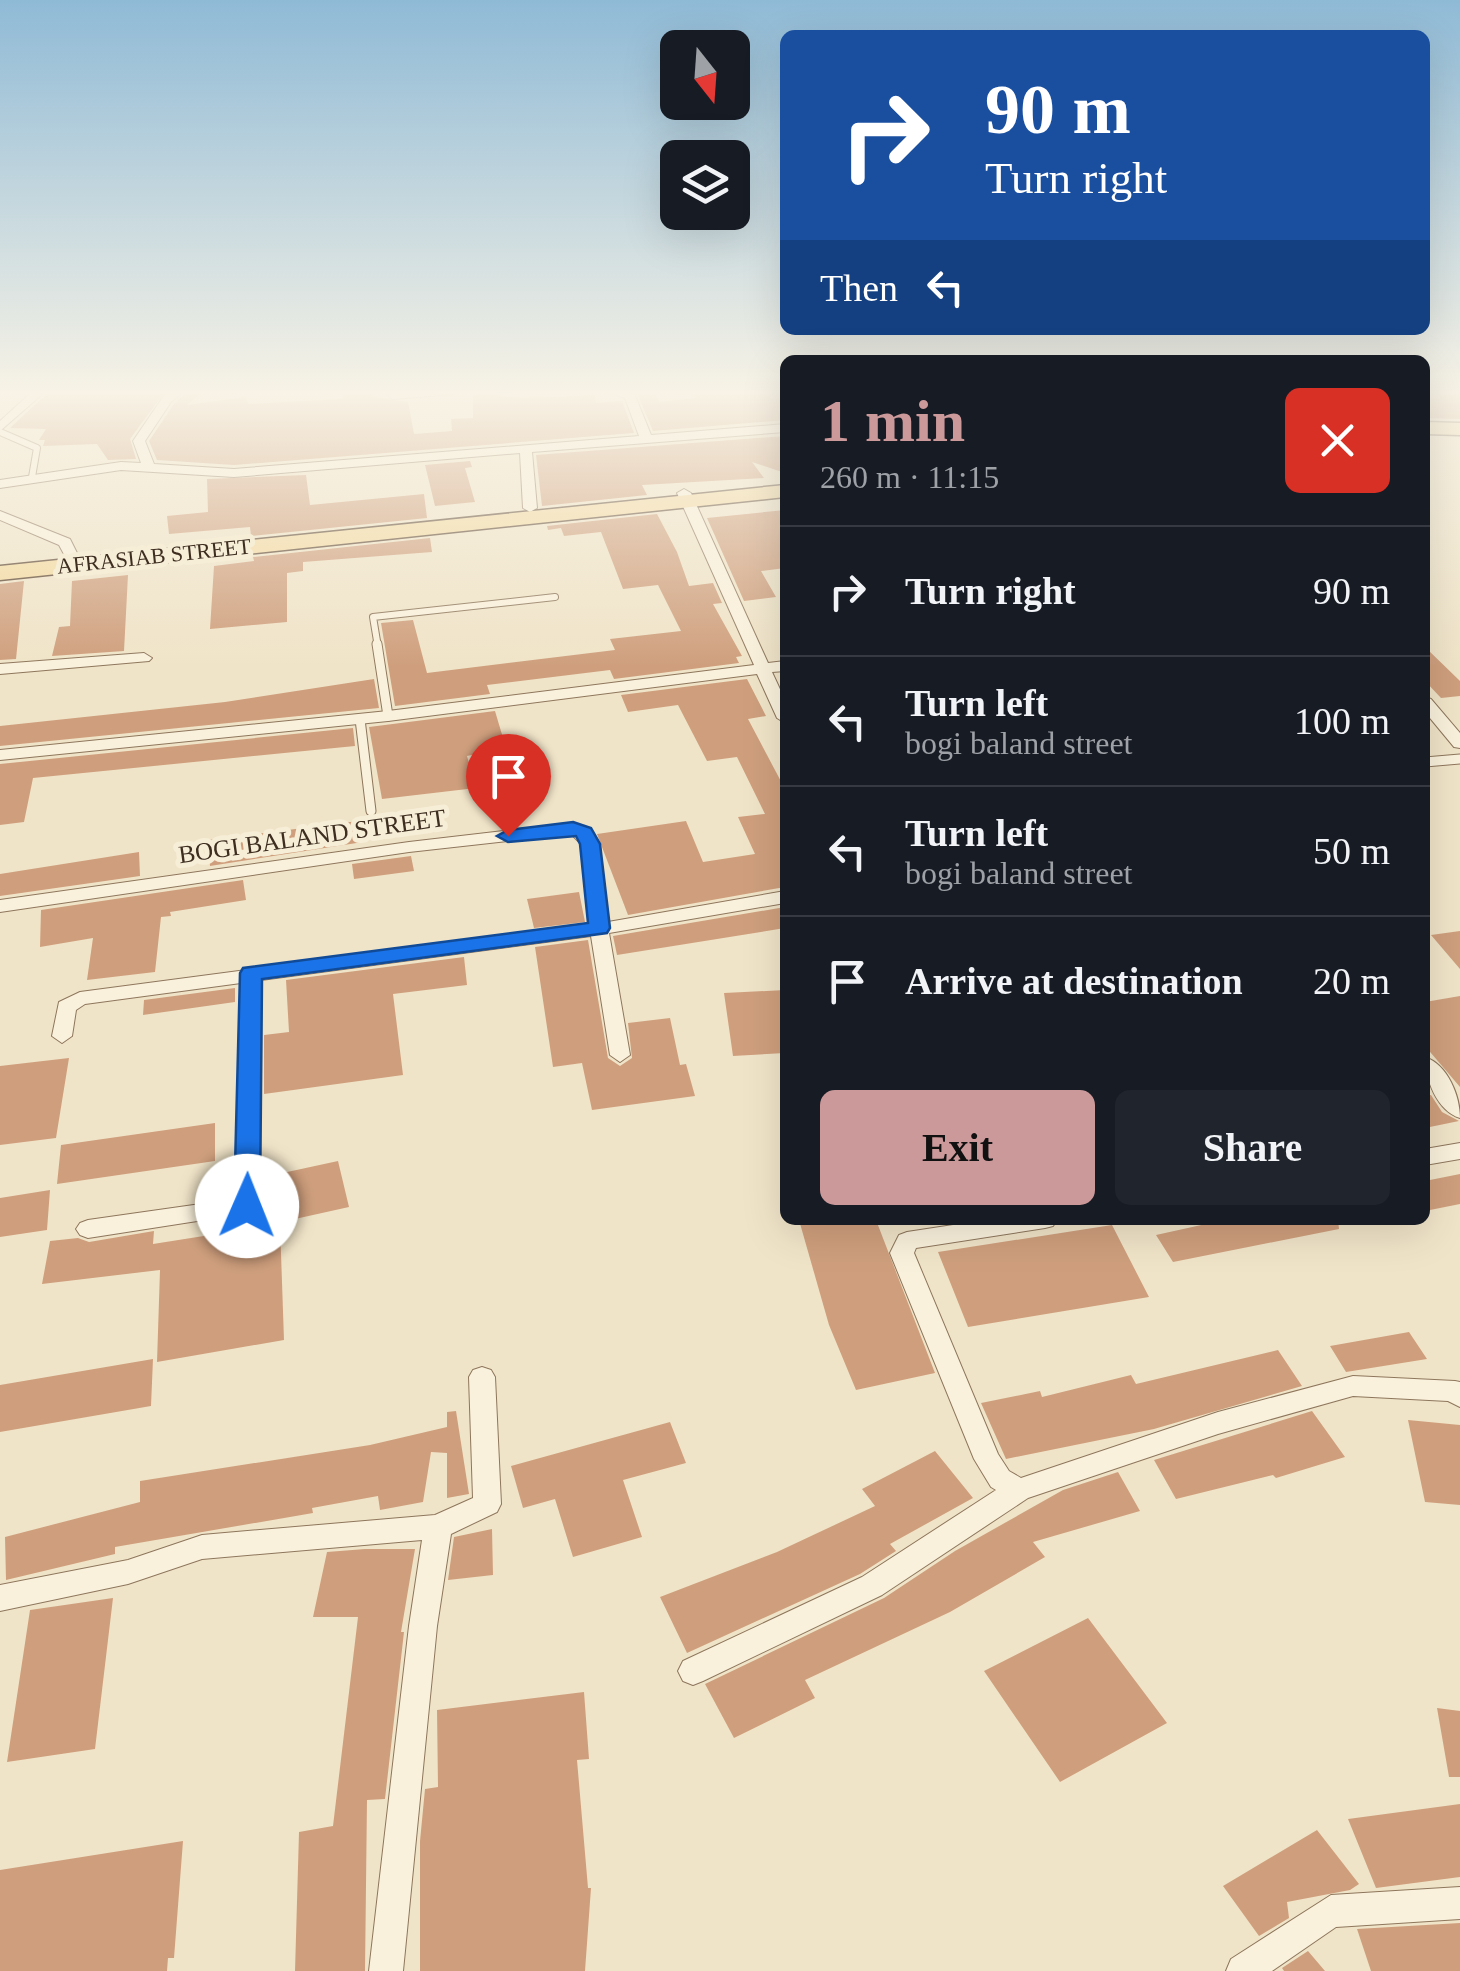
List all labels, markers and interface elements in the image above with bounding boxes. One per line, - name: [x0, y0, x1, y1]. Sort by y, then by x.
- north arrow: [660, 30, 750, 120]
- map controls: [660, 30, 750, 230]
- icon: right: [820, 70, 950, 200]
- text: 90 m: [985, 71, 1131, 148]
- button: layers: [660, 140, 750, 230]
- text: Turn right: [985, 153, 1167, 203]
- icon: left: [918, 260, 973, 315]
- text: Then: [820, 267, 898, 309]
- text: 1 min: [820, 388, 965, 454]
- button: close: [1285, 388, 1390, 493]
- text: 260 m · 11:15: [820, 459, 999, 495]
- street label: AFRASIAB STREET: [56, 533, 253, 579]
- icon: right: [820, 564, 875, 619]
- text: Turn right: [905, 570, 1076, 612]
- text: 90 m: [1313, 570, 1390, 612]
- text: Turn left: [905, 682, 1048, 724]
- icon: left: [820, 694, 875, 749]
- text: 100 m: [1294, 700, 1390, 742]
- text: bogi baland street: [905, 725, 1132, 761]
- pin: [466, 734, 551, 837]
- icon: arrive: [481, 749, 536, 804]
- street label: BOGI BALAND STREET: [177, 804, 447, 868]
- text: Turn left: [905, 812, 1048, 854]
- icon: left: [820, 824, 875, 879]
- text: 50 m: [1313, 830, 1390, 872]
- text: bogi baland street: [905, 855, 1132, 891]
- icon: arrive: [820, 954, 875, 1009]
- text: Arrive at destination: [905, 960, 1243, 1002]
- text: 20 m: [1313, 960, 1390, 1002]
- button: Exit: [820, 1090, 1095, 1205]
- button: Share: [1115, 1090, 1390, 1205]
- position arrow: [195, 1154, 299, 1258]

